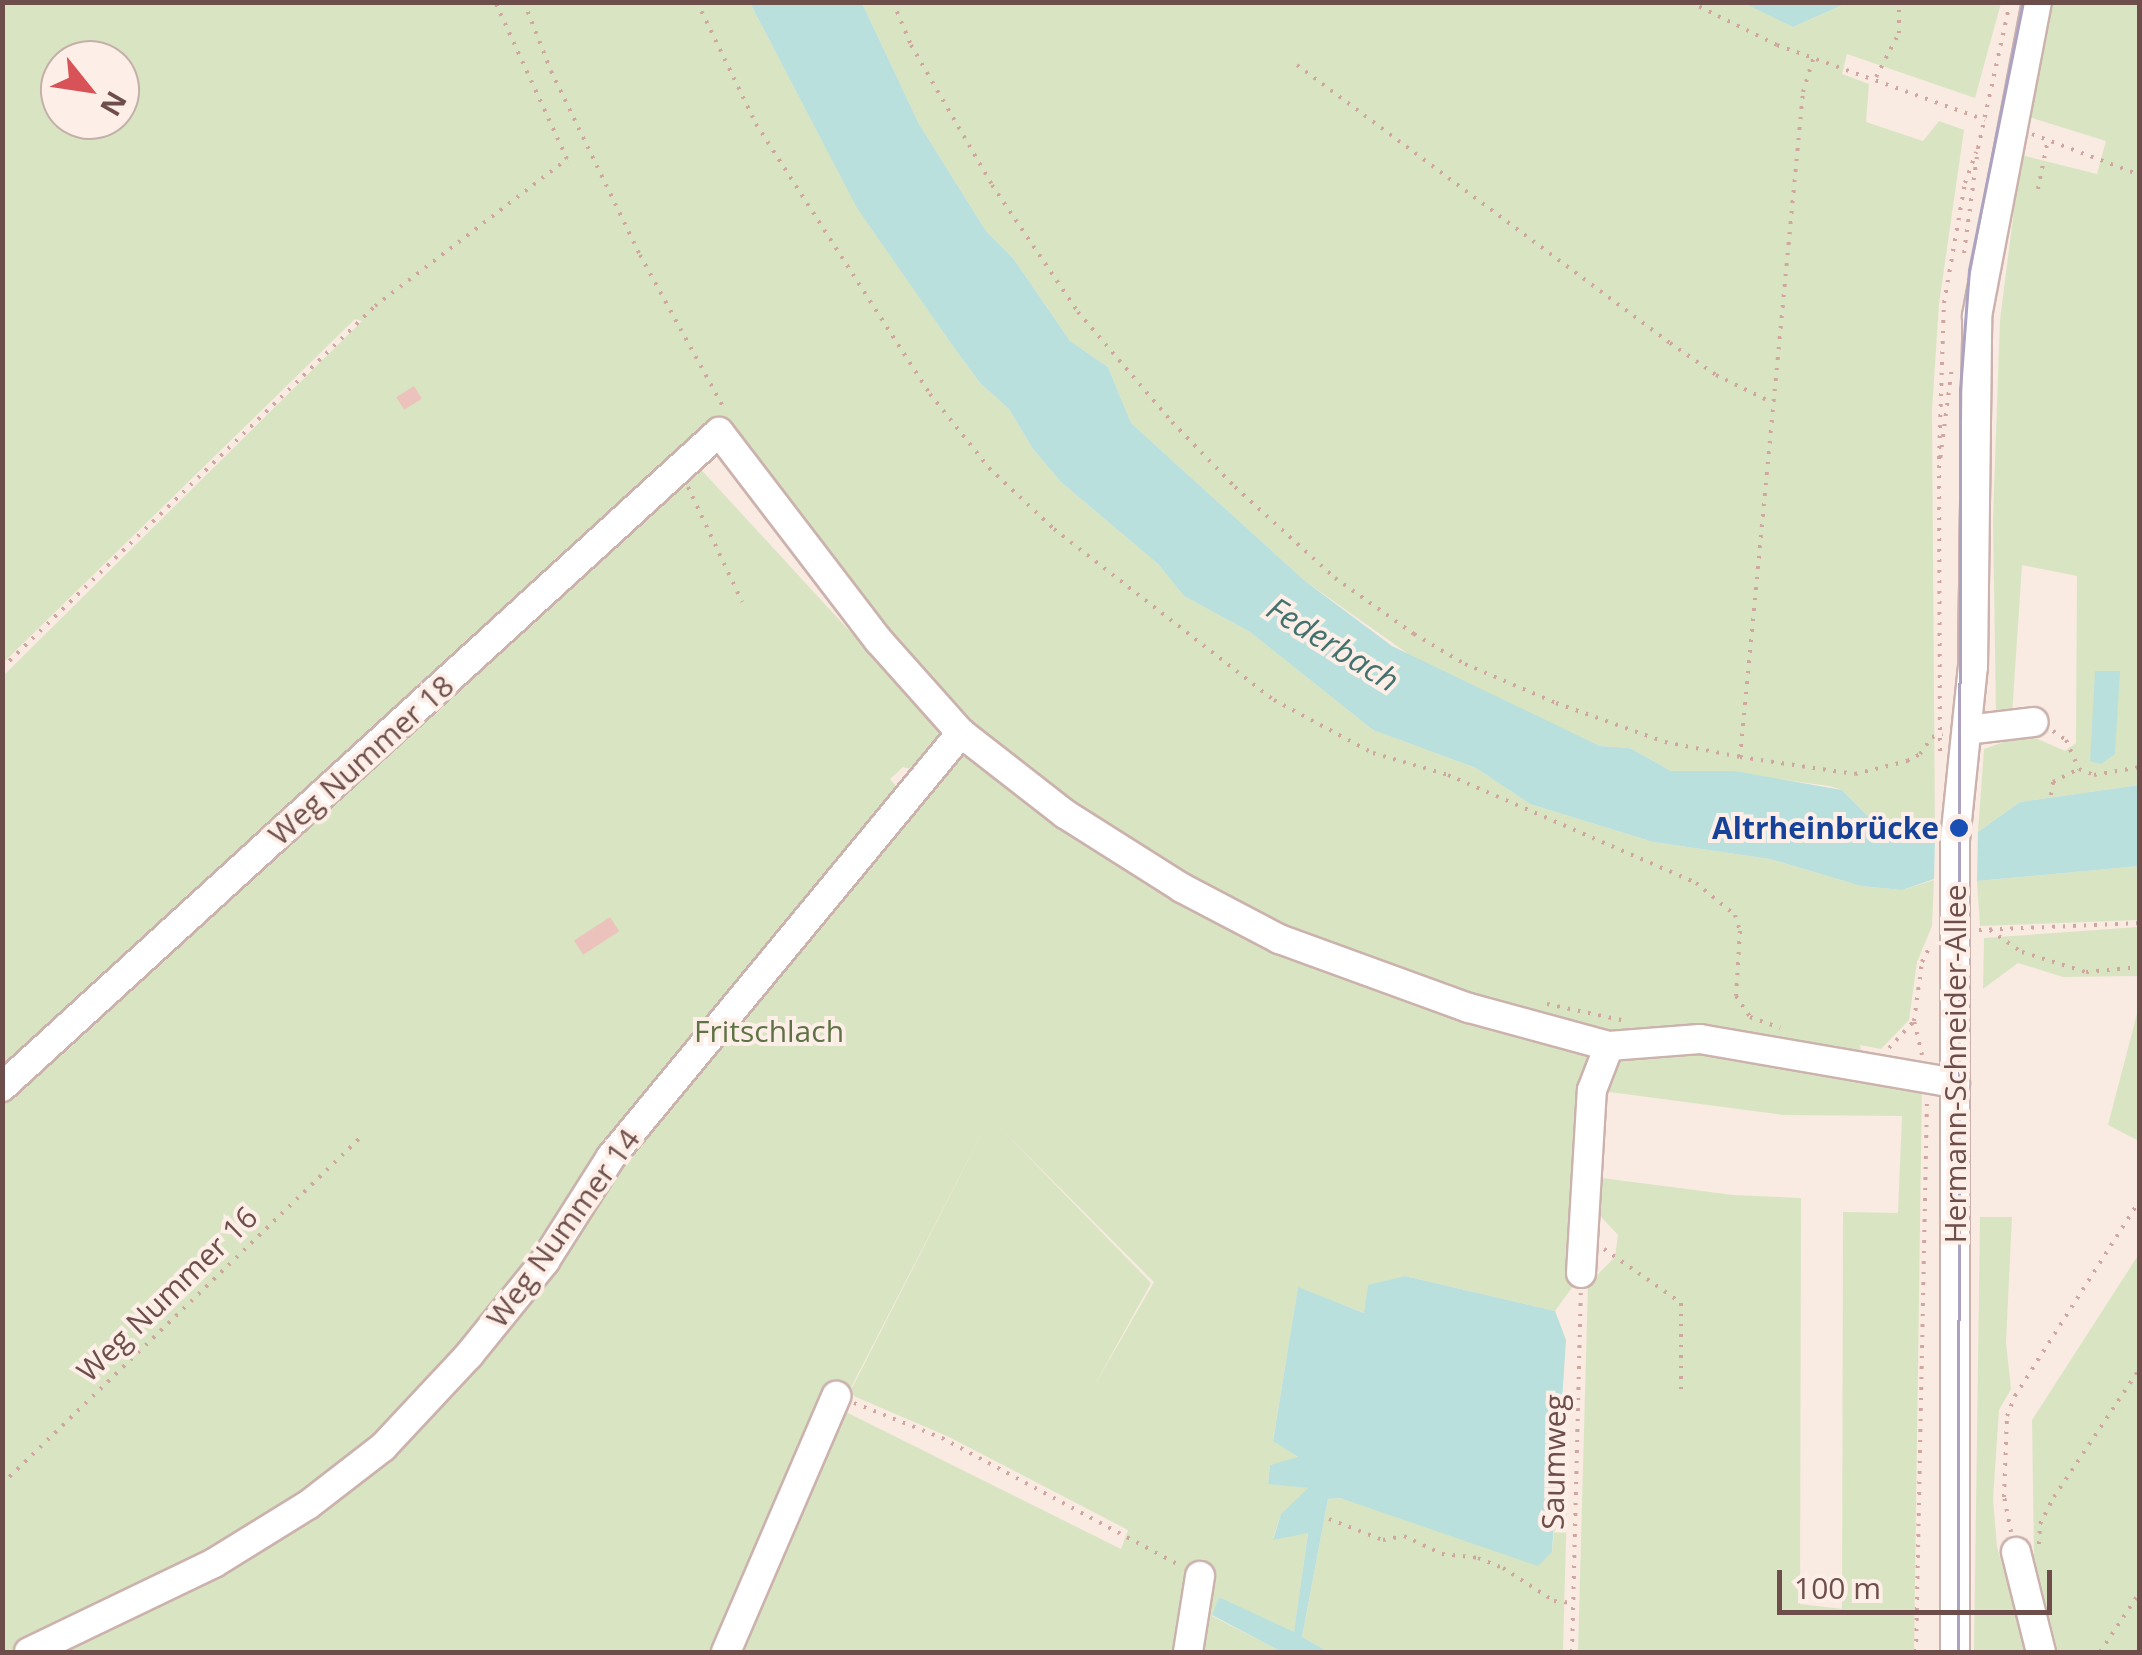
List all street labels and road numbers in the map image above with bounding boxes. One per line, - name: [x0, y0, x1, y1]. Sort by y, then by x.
- street label: Weg Nummer 18: [261, 668, 461, 852]
- street label: Hermann-Schneider-Allee: [1937, 884, 1973, 1244]
- street label: Weg Nummer 14: [479, 1122, 647, 1334]
- street label: Weg Nummer 16: [69, 1199, 265, 1389]
- street label: Saumweg: [1535, 1394, 1573, 1530]

